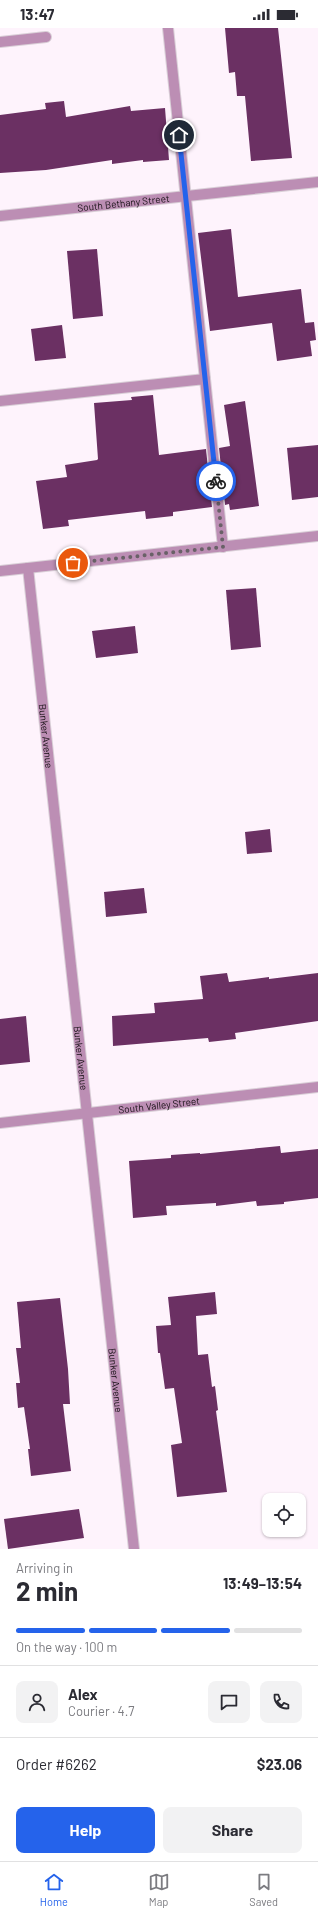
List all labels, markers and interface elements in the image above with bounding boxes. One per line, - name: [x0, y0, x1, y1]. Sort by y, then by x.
- text: 13:47: [20, 5, 54, 23]
- pin: [162, 118, 196, 152]
- icon: home: [168, 124, 190, 146]
- street label: South Bethany Street: [77, 192, 170, 214]
- courier: [196, 461, 236, 501]
- icon: bike: [205, 470, 227, 492]
- pin: [56, 546, 90, 580]
- icon: bag: [62, 552, 84, 574]
- street label: Bunker Avenue: [37, 703, 56, 769]
- street label: Bunker Avenue: [72, 1025, 90, 1091]
- street label: South Valley Street: [118, 1094, 201, 1116]
- street label: Bunker Avenue: [106, 1348, 125, 1413]
- map controls: [262, 1493, 306, 1537]
- button: locate: [262, 1493, 306, 1537]
- text: Arriving in: [16, 1560, 73, 1576]
- text: 13:49–13:54: [223, 1574, 302, 1592]
- text: 2 min: [16, 1575, 78, 1606]
- text: On the way · 100 m: [16, 1639, 117, 1655]
- button: person: [16, 1681, 58, 1723]
- button: chat: [208, 1681, 250, 1723]
- button: phone: [260, 1681, 302, 1723]
- text: Alex: [68, 1685, 98, 1703]
- text: Courier · 4.7: [68, 1703, 135, 1719]
- text: Order #6262: [16, 1755, 97, 1773]
- text: $23.06: [257, 1755, 302, 1773]
- button: Help: [16, 1807, 155, 1853]
- button: Share: [163, 1807, 302, 1853]
- tab: Home: [40, 1871, 68, 1908]
- tab: Map: [148, 1871, 170, 1908]
- tab: Saved: [249, 1871, 278, 1908]

